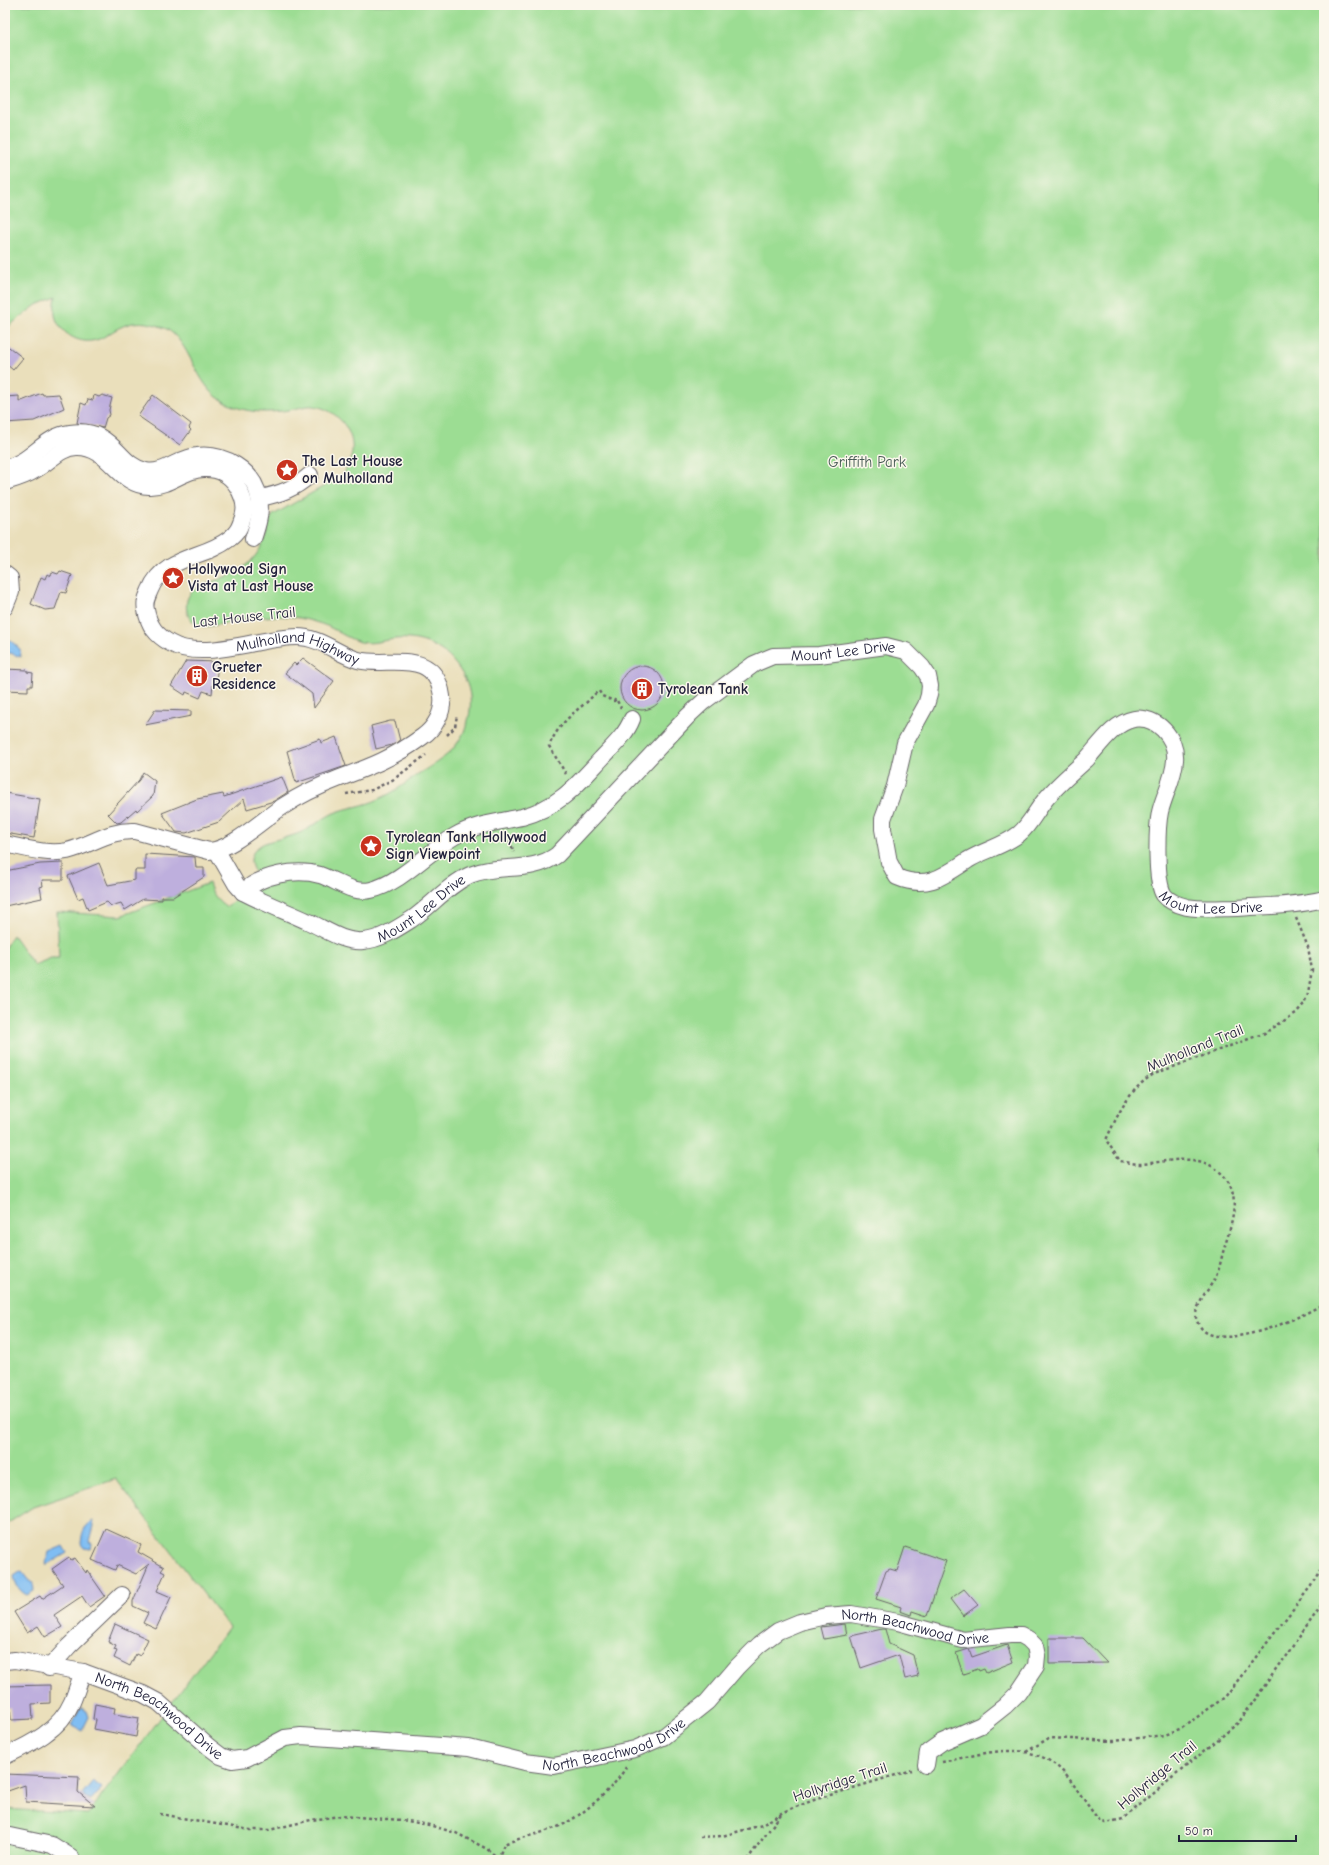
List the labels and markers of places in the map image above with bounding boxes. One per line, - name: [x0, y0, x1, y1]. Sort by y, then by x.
- place label: The Last House on Mulholland: [302, 452, 402, 487]
- place icon: The Last House on Mulholland: [274, 457, 300, 483]
- place label: Hollywood Sign Vista at Last House: [188, 560, 313, 595]
- place icon: Hollywood Sign Vista at Last House: [160, 565, 186, 591]
- place label: Grueter Residence: [212, 658, 276, 693]
- building icon: Grueter Residence: [184, 663, 210, 689]
- building icon: Tyrolean Tank: [629, 676, 655, 702]
- place label: Tyrolean Tank: [658, 680, 749, 698]
- place label: Tyrolean Tank Hollywood Sign Viewpoint: [386, 828, 546, 863]
- place icon: Tyrolean Tank Hollywood Sign Viewpoint: [358, 833, 384, 859]

